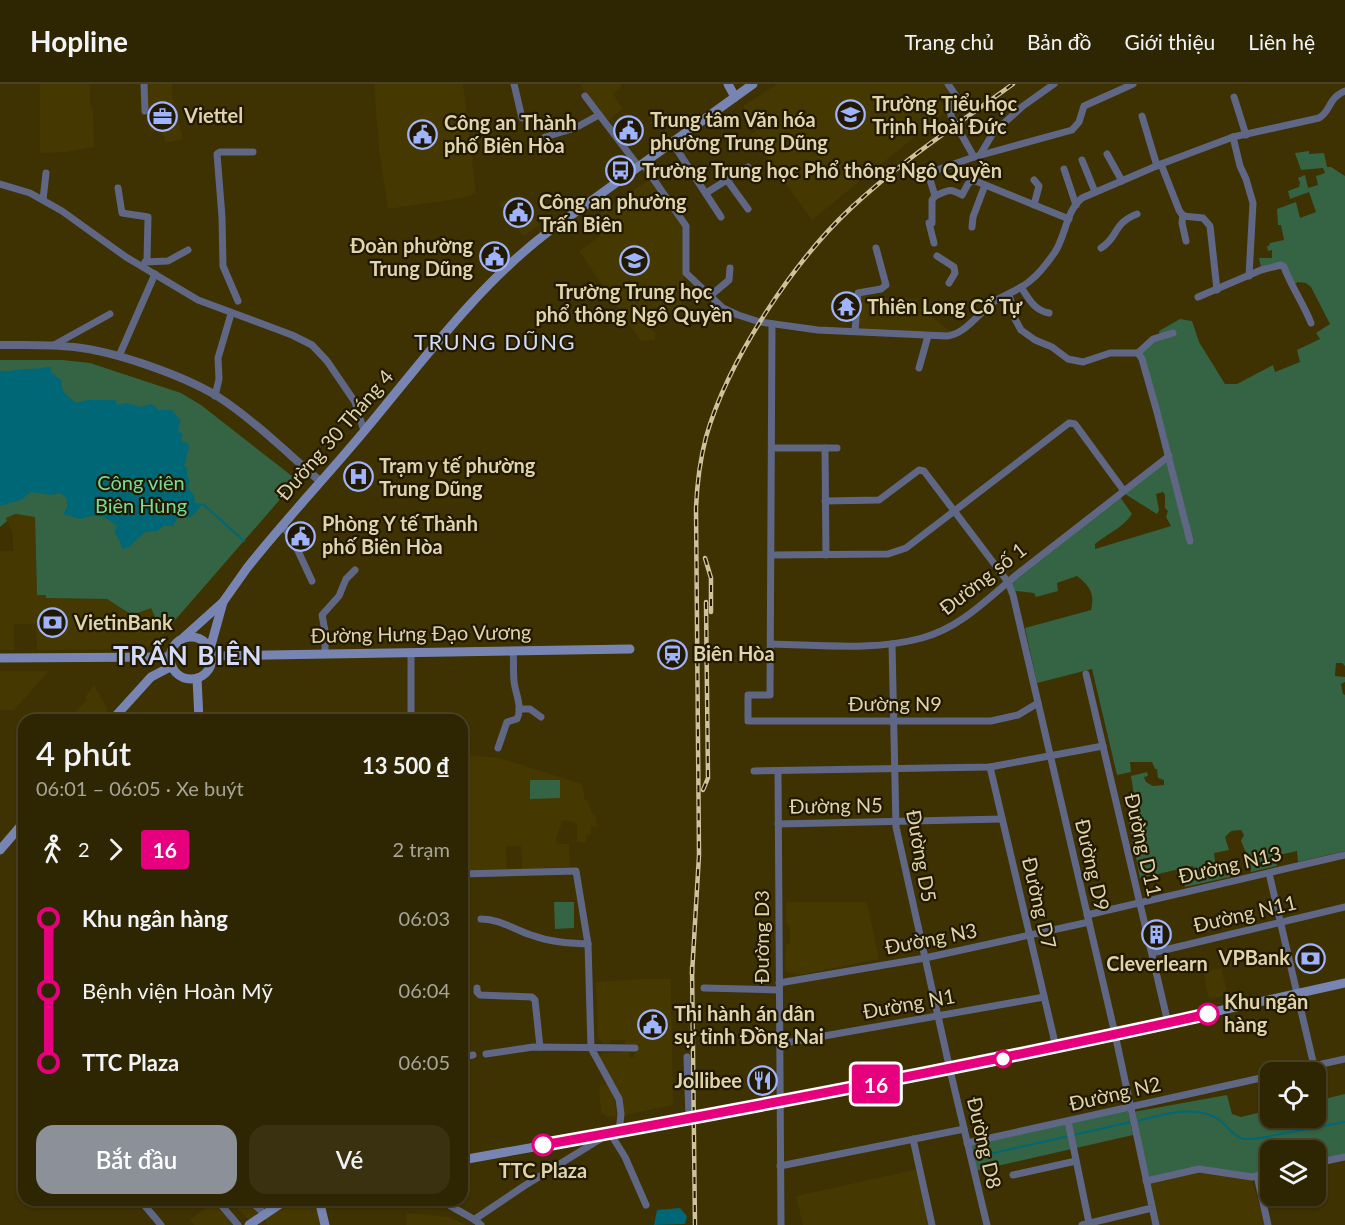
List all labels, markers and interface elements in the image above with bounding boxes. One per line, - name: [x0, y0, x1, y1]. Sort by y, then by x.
- text: Hopline: [30, 24, 128, 58]
- text: Trang chủ: [904, 29, 994, 54]
- text: Bản đồ: [1027, 29, 1092, 54]
- text: Giới thiệu: [1125, 29, 1215, 54]
- text: Liên hệ: [1248, 29, 1315, 54]
- place label: Trường Tiểu học Trịnh Hoài Đức: [872, 91, 1018, 138]
- school or university icon: Trường Tiểu học Trịnh Hoài Đức: [835, 99, 867, 131]
- office icon: Viettel: [147, 100, 179, 132]
- place label: Viettel: [183, 103, 243, 127]
- place label: Trung tâm Văn hóa phường Trung Dũng: [650, 107, 828, 154]
- place label: Công an Thành phố Biên Hòa: [444, 110, 577, 157]
- public building icon: Trung tâm Văn hóa phường Trung Dũng: [613, 115, 645, 147]
- public building icon: Công an Thành phố Biên Hòa: [407, 118, 439, 150]
- bus stop icon: Trường Trung học Phổ thông Ngô Quyền: [605, 155, 637, 187]
- place label: Trường Trung học Phổ thông Ngô Quyền: [642, 158, 1002, 182]
- place label: Công an phường Trấn Biên: [539, 189, 687, 236]
- public building icon: Công an phường Trấn Biên: [502, 197, 534, 229]
- place label: Đoàn phường Trung Dũng: [349, 233, 473, 280]
- public building icon: Đoàn phường Trung Dũng: [478, 241, 510, 273]
- school or university icon: Trường Trung học phổ thông Ngô Quyền: [618, 245, 650, 277]
- place label: Trường Trung học phổ thông Ngô Quyền: [535, 279, 733, 326]
- temple icon: Thiên Long Cổ Tự: [830, 291, 862, 323]
- place label: Thiên Long Cổ Tự: [867, 294, 1023, 318]
- district label: TRUNG DŨNG: [414, 328, 576, 355]
- street label: Đường 30 Tháng 4: [271, 364, 398, 505]
- place label: Trạm y tế phường Trung Dũng: [379, 453, 536, 500]
- hospital icon: Trạm y tế phường Trung Dũng: [342, 461, 374, 493]
- park label: Công viên Biên Hùng: [95, 470, 187, 517]
- place label: Phòng Y tế Thành phố Biên Hòa: [322, 511, 478, 558]
- public building icon: Phòng Y tế Thành phố Biên Hòa: [285, 520, 317, 552]
- street label: Đường số 1: [934, 537, 1031, 620]
- bank icon: VietinBank: [37, 607, 69, 639]
- place label: VietinBank: [73, 610, 173, 634]
- street label: Đường Hưng Đạo Vương: [310, 619, 532, 647]
- district label: TRẤN BIÊN: [113, 638, 263, 671]
- station icon: Biên Hòa: [656, 638, 688, 670]
- place label: Biên Hòa: [693, 641, 775, 665]
- street label: Đường N9: [848, 691, 942, 715]
- text: 4 phút: [36, 733, 131, 773]
- text: 13 500 ₫: [362, 752, 450, 779]
- text: 06:01 – 06:05 · Xe buýt: [36, 776, 244, 800]
- street label: Đường D11: [1120, 791, 1167, 899]
- street label: Đường N5: [789, 792, 883, 818]
- street label: Đường D5: [902, 808, 942, 904]
- street label: Đường D9: [1071, 817, 1115, 913]
- icon: walk: [36, 833, 69, 866]
- icon: forward: [99, 833, 132, 866]
- text: 2: [78, 837, 90, 861]
- text: 16: [153, 837, 177, 862]
- text: 2 trạm: [393, 837, 450, 861]
- street label: Đường N13: [1176, 841, 1284, 888]
- street label: Đường D7: [1018, 855, 1062, 951]
- street label: Đường D3: [749, 890, 773, 984]
- street label: Đường N11: [1191, 890, 1299, 937]
- text: Khu ngân hàng: [82, 905, 228, 932]
- text: 06:03: [399, 906, 450, 930]
- street label: Đường N3: [883, 917, 979, 959]
- building icon: Cleverlearn: [1141, 918, 1173, 950]
- bank icon: VPBank: [1295, 942, 1327, 974]
- place label: VPBank: [1218, 945, 1290, 969]
- place label: Cleverlearn: [1106, 951, 1208, 975]
- text: Bệnh viện Hoàn Mỹ: [82, 977, 273, 1004]
- text: 06:04: [399, 978, 450, 1002]
- street label: Đường N1: [861, 983, 957, 1023]
- place label: Khu ngân hàng: [1224, 989, 1308, 1036]
- place label: Thi hành án dân sự tỉnh Đồng Nai: [674, 1001, 824, 1048]
- marker: Khu ngân hàng: [1197, 1003, 1219, 1025]
- public building icon: Thi hành án dân sự tỉnh Đồng Nai: [637, 1009, 669, 1041]
- text: TTC Plaza: [82, 1049, 179, 1076]
- text: 06:05: [399, 1050, 450, 1074]
- unlabelled marker: [994, 1050, 1012, 1068]
- map controls: [1260, 1062, 1326, 1206]
- button: locate: [1260, 1062, 1326, 1128]
- line badge: 16: [849, 1064, 903, 1104]
- restaurant icon: Jollibee: [747, 1065, 779, 1097]
- place label: Jollibee: [675, 1068, 742, 1092]
- street label: Đường N2: [1066, 1071, 1163, 1115]
- text: 16: [864, 1072, 888, 1097]
- street label: Đường D8: [963, 1095, 1007, 1191]
- button: Bắt đầu: [36, 1125, 237, 1194]
- button: Vé: [249, 1125, 450, 1194]
- marker: TTC Plaza: [532, 1134, 554, 1156]
- button: layers: [1260, 1140, 1326, 1206]
- place label: TTC Plaza: [499, 1158, 587, 1182]

